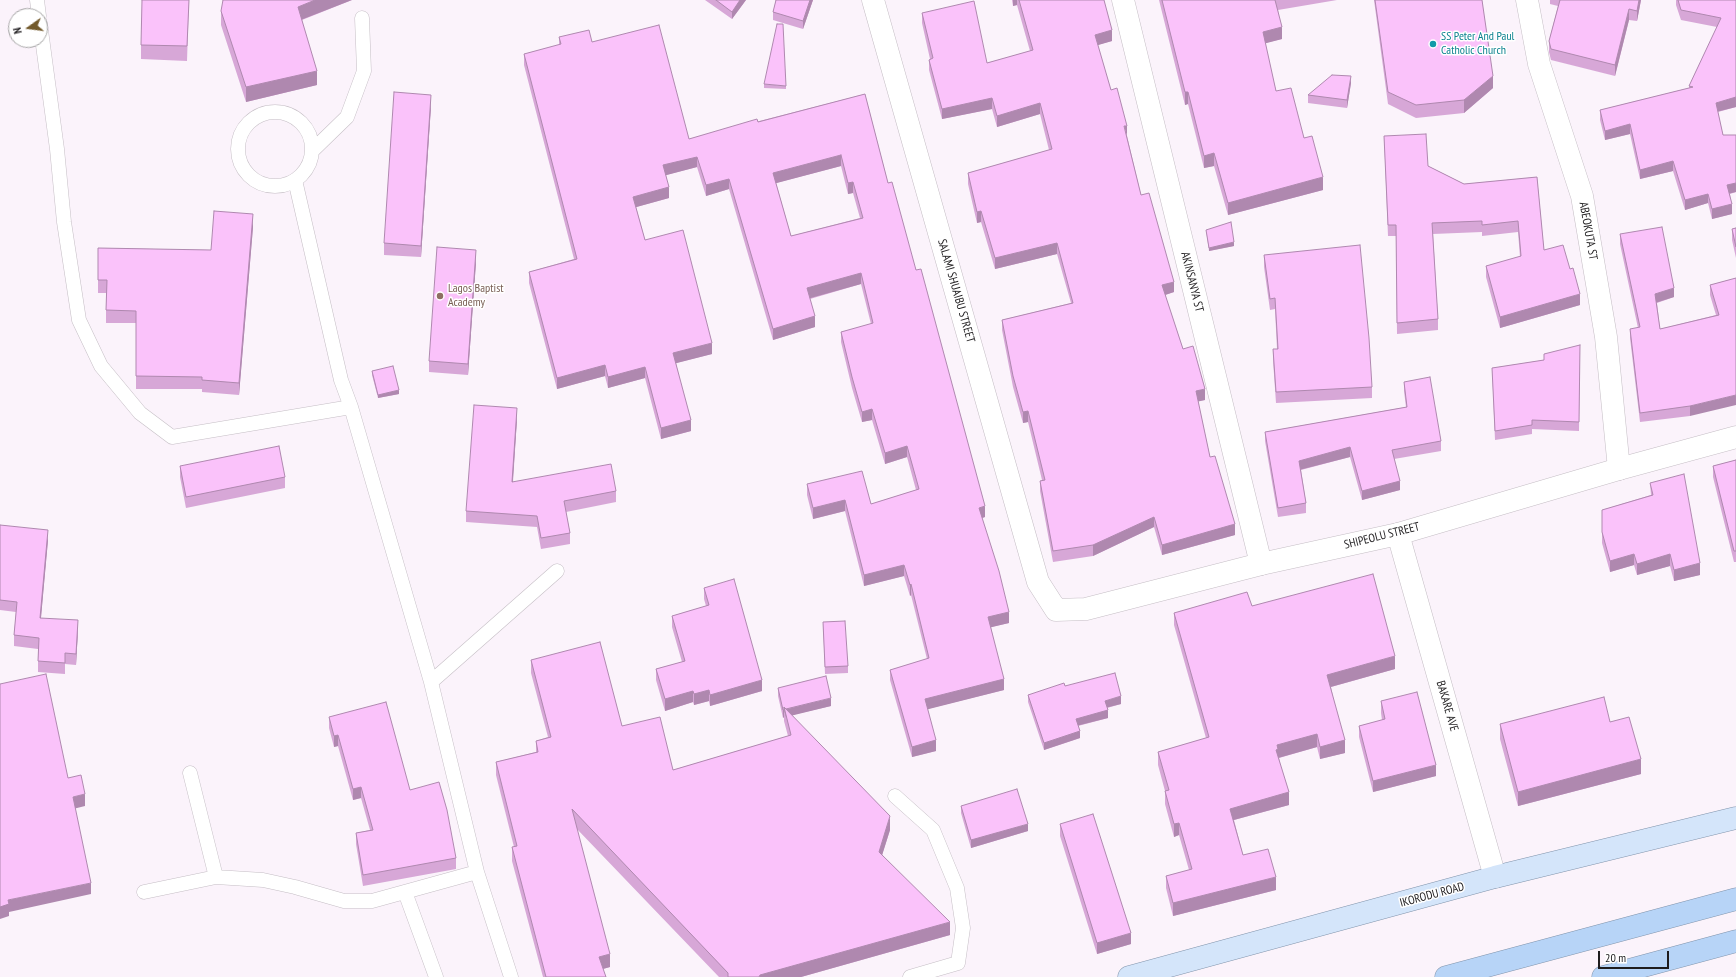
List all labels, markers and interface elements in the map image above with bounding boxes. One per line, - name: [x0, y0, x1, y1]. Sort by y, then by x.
- north arrow: [8, 8, 48, 48]
- text: N: [10, 26, 25, 35]
- place label: SS Peter And Paul Catholic Church: [1441, 30, 1514, 58]
- marker: SS Peter And Paul Catholic Church: [1428, 39, 1438, 49]
- street label: ABEOKUTA ST: [1576, 201, 1600, 261]
- street label: SALAMI SHUAIBU STREET: [934, 237, 978, 345]
- street label: AKINSANYA ST: [1178, 250, 1206, 314]
- place label: Lagos Baptist Academy: [448, 282, 504, 310]
- marker: Lagos Baptist Academy: [435, 291, 445, 301]
- street label: SHIPEOLU STREET: [1343, 520, 1421, 552]
- street label: BAKARE AVE: [1433, 679, 1461, 733]
- street label: IKORODU ROAD: [1398, 880, 1466, 910]
- scale bar: [1600, 943, 1671, 969]
- text: 20 m: [1605, 950, 1626, 965]

